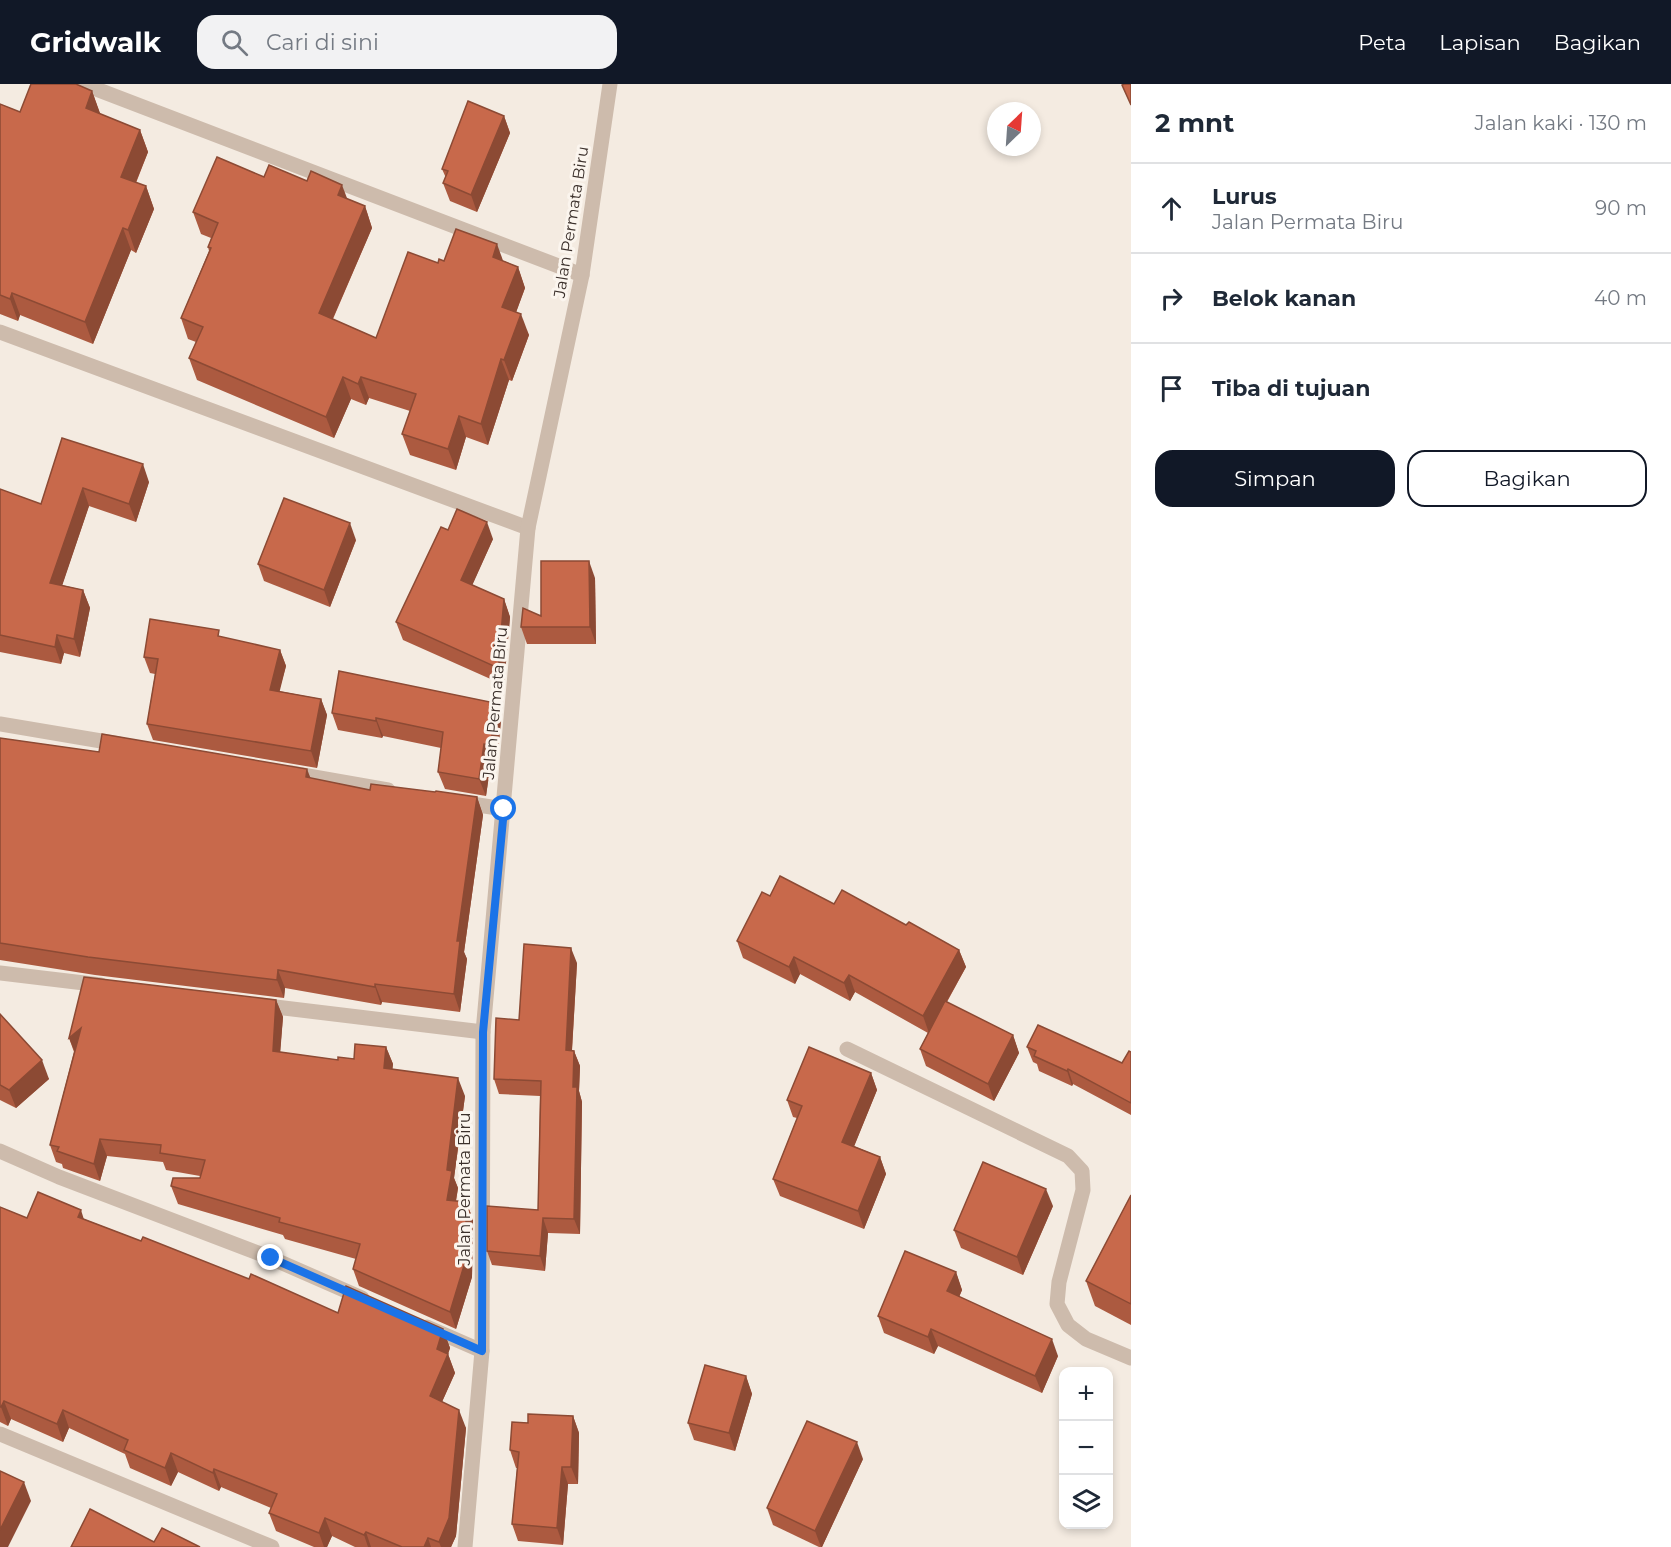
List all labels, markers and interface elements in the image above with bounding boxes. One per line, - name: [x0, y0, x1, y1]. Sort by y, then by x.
- search box: [197, 15, 617, 69]
- text: Gridwalk: [30, 25, 161, 59]
- icon: search: [218, 26, 251, 59]
- text: Cari di sini: [266, 29, 379, 56]
- text: Peta: [1358, 30, 1406, 55]
- text: Lapisan: [1439, 30, 1521, 55]
- text: Bagikan: [1554, 30, 1641, 55]
- north arrow: [987, 102, 1041, 156]
- text: 2 mnt: [1155, 107, 1234, 139]
- text: Jalan kaki · 130 m: [1475, 111, 1647, 135]
- street label: Jalan Permata Biru: [549, 145, 592, 300]
- text: Lurus: [1212, 183, 1277, 210]
- icon: ahead: [1155, 192, 1188, 225]
- text: 90 m: [1595, 196, 1647, 220]
- text: Jalan Permata Biru: [1212, 210, 1404, 234]
- icon: right: [1155, 282, 1188, 315]
- text: Belok kanan: [1212, 285, 1356, 312]
- text: 40 m: [1594, 286, 1647, 310]
- icon: arrive: [1155, 372, 1188, 405]
- text: Tiba di tujuan: [1212, 375, 1370, 402]
- button: Simpan: [1155, 450, 1395, 507]
- button: Bagikan: [1407, 450, 1647, 507]
- street label: Jalan Permata Biru: [479, 626, 511, 781]
- route start: [490, 795, 516, 821]
- street label: Jalan Permata Biru: [455, 1112, 474, 1267]
- route end: [257, 1244, 283, 1270]
- map controls: [1059, 1367, 1113, 1529]
- button: +: [1059, 1367, 1113, 1421]
- button: −: [1059, 1421, 1113, 1475]
- button: layers: [1059, 1475, 1113, 1529]

